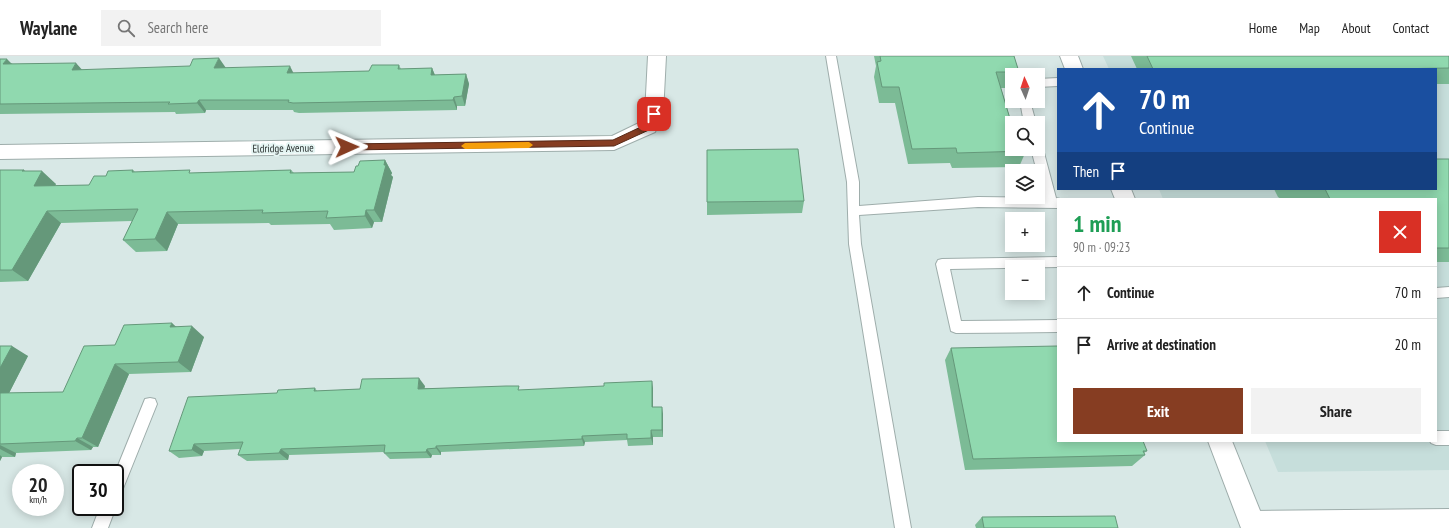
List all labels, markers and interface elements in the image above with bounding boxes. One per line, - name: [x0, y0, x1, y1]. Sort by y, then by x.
- search box: [101, 10, 381, 46]
- text: Waylane: [20, 16, 77, 40]
- icon: search: [115, 17, 137, 39]
- text: Search here: [147, 18, 208, 37]
- text: Home: [1249, 19, 1277, 37]
- text: Map: [1299, 19, 1320, 37]
- text: About: [1342, 19, 1371, 37]
- text: Contact: [1393, 19, 1429, 37]
- north arrow: [1005, 68, 1045, 108]
- map controls: [1005, 68, 1045, 300]
- text: 70 m: [1139, 80, 1190, 117]
- icon: ahead: [1073, 84, 1125, 136]
- pin: [637, 97, 671, 131]
- icon: arrive: [643, 103, 665, 125]
- button: search: [1005, 116, 1045, 156]
- text: Continue: [1139, 116, 1194, 139]
- position arrow: [326, 126, 368, 168]
- street label: Eldridge Avenue: [252, 140, 314, 156]
- icon: arrive: [1107, 160, 1129, 182]
- text: Then: [1073, 162, 1099, 181]
- button: layers: [1005, 164, 1045, 204]
- text: 1 min: [1073, 208, 1121, 239]
- button: close: [1379, 211, 1421, 253]
- button: +: [1005, 212, 1045, 252]
- text: 90 m · 09:23: [1073, 239, 1130, 256]
- button: −: [1005, 260, 1045, 300]
- icon: ahead: [1073, 282, 1095, 304]
- text: Continue: [1107, 283, 1154, 302]
- text: 70 m: [1395, 283, 1421, 302]
- icon: arrive: [1073, 334, 1095, 356]
- text: Arrive at destination: [1107, 335, 1216, 354]
- text: 20 m: [1395, 335, 1421, 354]
- button: Exit: [1073, 388, 1243, 434]
- button: Share: [1251, 388, 1421, 434]
- speed limit sign: 30: [72, 464, 124, 516]
- text: 20: [28, 472, 48, 498]
- text: km/h: [29, 493, 47, 506]

